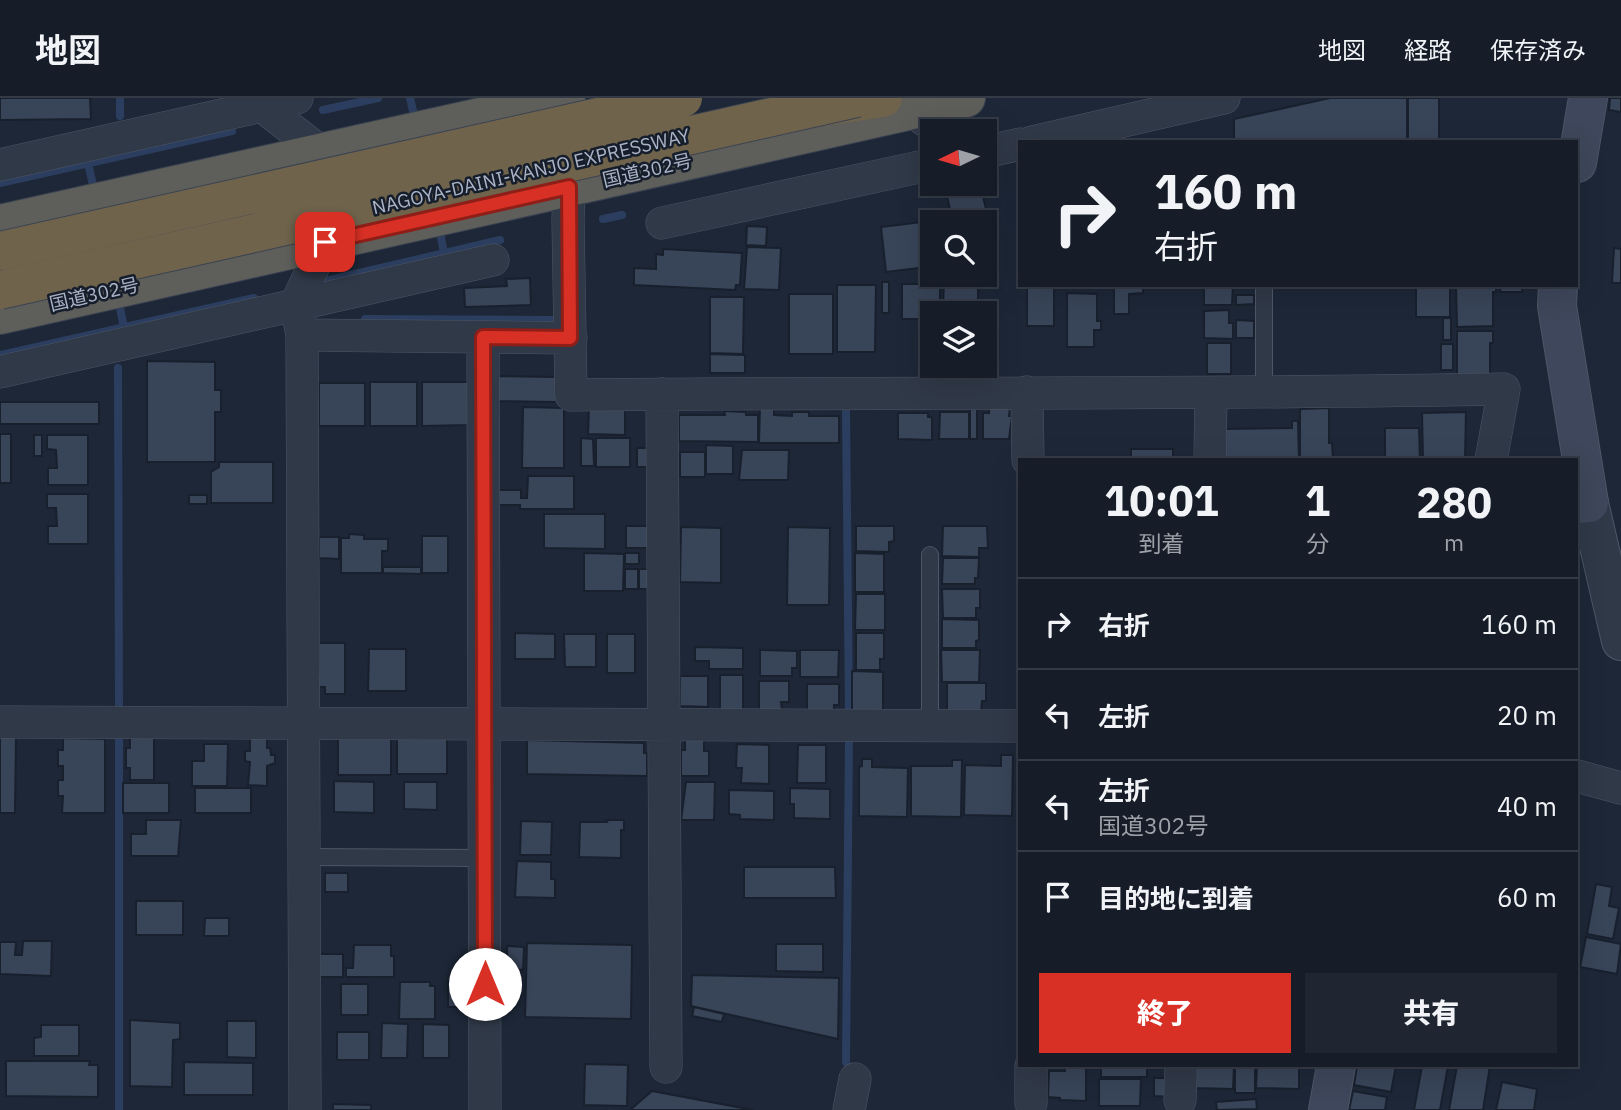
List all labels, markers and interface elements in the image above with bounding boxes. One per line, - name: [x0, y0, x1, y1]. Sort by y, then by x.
- text: 地図: [35, 28, 101, 71]
- text: 地図: [1318, 34, 1366, 66]
- text: 経路: [1404, 34, 1452, 66]
- text: 保存済み: [1490, 34, 1586, 66]
- north arrow: [920, 119, 998, 196]
- map controls: [920, 119, 997, 378]
- street label: NAGOYA-DAINI-KANJO EXPRESSWAY: [370, 123, 693, 219]
- street label: 国道302号: [600, 148, 694, 192]
- text: 160 m: [1154, 159, 1298, 222]
- icon: right: [1039, 168, 1130, 259]
- button: search: [920, 210, 997, 287]
- pin: [295, 212, 355, 272]
- icon: arrive: [306, 223, 344, 261]
- text: 右折: [1154, 225, 1218, 267]
- street label: 国道302号: [47, 272, 141, 316]
- button: layers: [920, 301, 997, 378]
- text: 10:01: [1104, 473, 1219, 528]
- text: 1: [1305, 473, 1330, 528]
- text: 280: [1416, 475, 1492, 530]
- text: m: [1444, 527, 1464, 557]
- text: 到着: [1138, 528, 1184, 558]
- text: 分: [1306, 528, 1329, 558]
- icon: right: [1039, 605, 1077, 643]
- text: 160 m: [1481, 607, 1557, 641]
- text: 右折: [1098, 608, 1150, 642]
- icon: left: [1039, 696, 1077, 734]
- text: 20 m: [1497, 698, 1557, 732]
- text: 左折: [1098, 699, 1150, 733]
- text: 左折: [1098, 773, 1150, 807]
- icon: left: [1039, 787, 1077, 825]
- text: 40 m: [1497, 789, 1557, 823]
- text: 国道302号: [1098, 810, 1208, 840]
- icon: arrive: [1039, 878, 1077, 916]
- text: 60 m: [1497, 880, 1557, 914]
- text: 目的地に到着: [1098, 881, 1254, 915]
- position arrow: [448, 947, 522, 1021]
- button: 終了: [1039, 973, 1291, 1053]
- button: 共有: [1305, 973, 1557, 1053]

